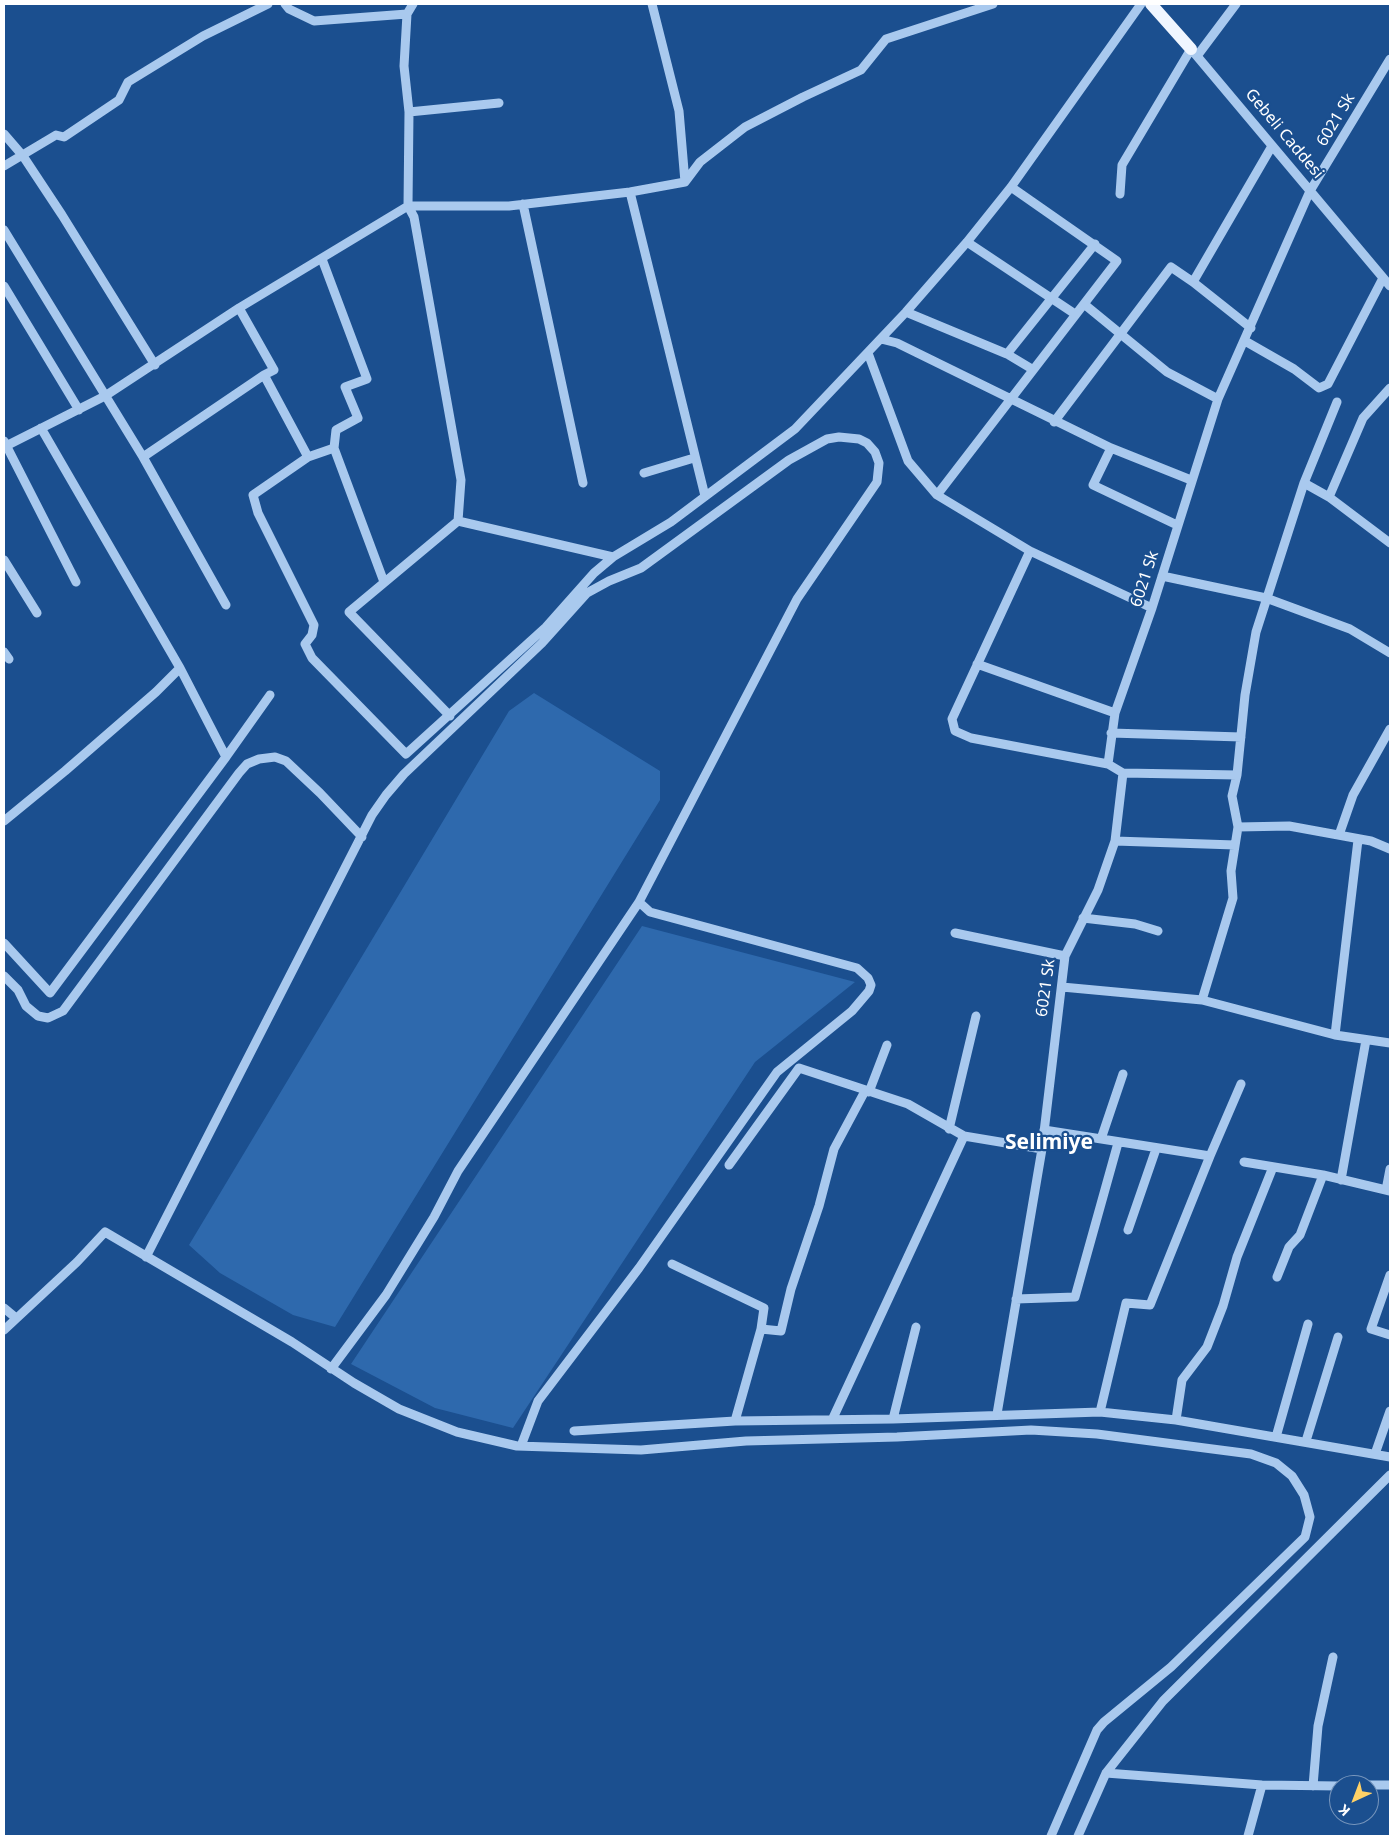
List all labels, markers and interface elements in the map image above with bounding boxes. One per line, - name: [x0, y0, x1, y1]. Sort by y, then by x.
- street label: Gebeli Caddesi: [1241, 85, 1327, 183]
- street label: 6021 Sk: [1313, 90, 1359, 150]
- street label: 6021 Sk: [1127, 548, 1163, 610]
- street label: 6021 Sk: [1032, 958, 1060, 1018]
- district label: Selimiye: [1005, 1130, 1093, 1156]
- north arrow: [1329, 1775, 1379, 1825]
- text: K: [1334, 1800, 1354, 1821]

